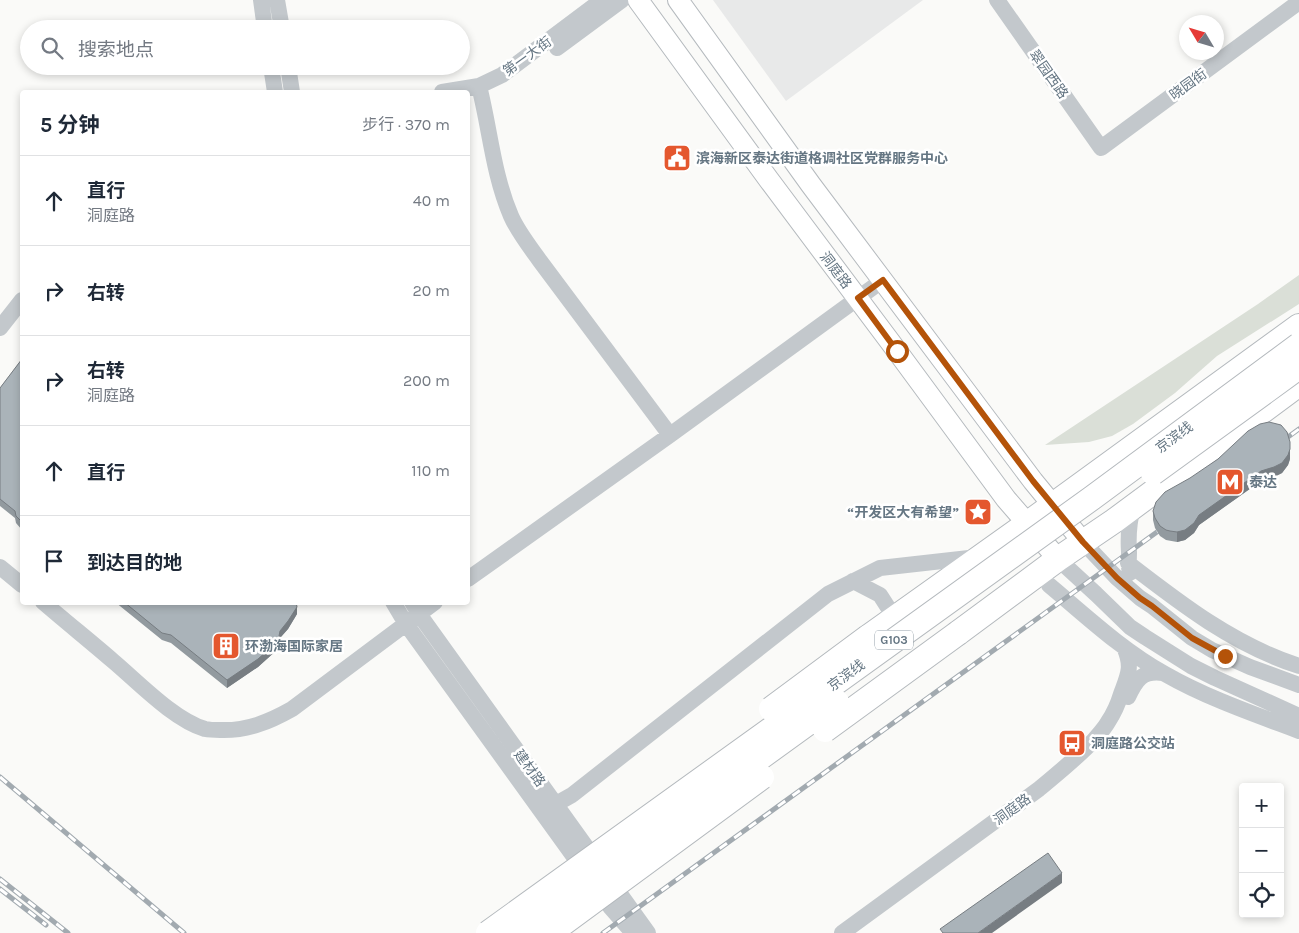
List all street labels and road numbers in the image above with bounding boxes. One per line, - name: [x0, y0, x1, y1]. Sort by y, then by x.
- street label: 第一大街: [500, 33, 555, 80]
- street label: 翠园西路: [1026, 46, 1072, 102]
- street label: 晓园街: [1166, 65, 1210, 104]
- street label: 洞庭路: [816, 248, 855, 292]
- street label: 京滨线: [1152, 418, 1196, 457]
- road number: G103: [875, 630, 913, 650]
- street label: 京滨线: [824, 656, 868, 695]
- street label: 建材路: [510, 746, 549, 790]
- street label: 洞庭路: [990, 790, 1034, 829]

